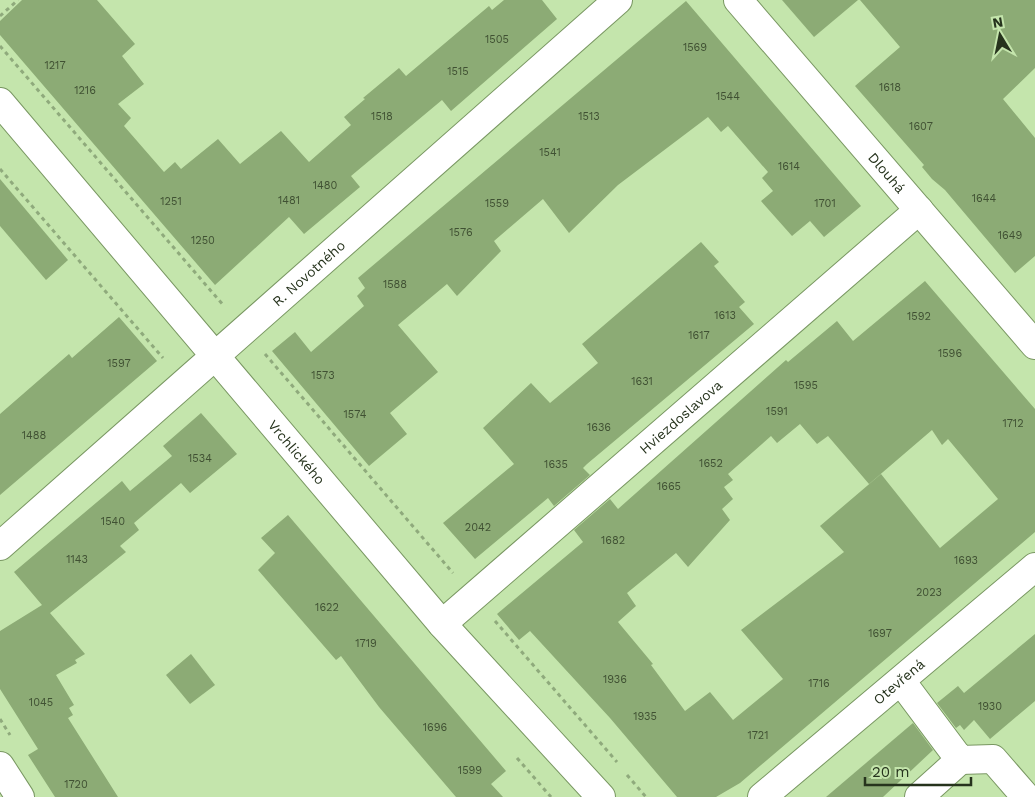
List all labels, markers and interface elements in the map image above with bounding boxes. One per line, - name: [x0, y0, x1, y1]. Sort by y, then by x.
- north arrow: [975, 10, 1025, 60]
- text: N: [991, 13, 1004, 31]
- house number: 1505: [485, 33, 509, 46]
- house number: 1569: [683, 41, 707, 54]
- house number: 1217: [44, 59, 66, 72]
- house number: 1515: [447, 65, 469, 78]
- house number: 1618: [879, 81, 901, 94]
- house number: 1216: [74, 84, 96, 97]
- house number: 1544: [716, 90, 740, 103]
- house number: 1518: [371, 110, 393, 123]
- house number: 1513: [578, 110, 600, 123]
- house number: 1607: [909, 120, 933, 133]
- house number: 1541: [539, 146, 561, 159]
- street label: Dlouhá: [865, 149, 909, 196]
- house number: 1614: [778, 160, 800, 173]
- house number: 1480: [313, 179, 337, 192]
- house number: 1644: [972, 192, 996, 205]
- house number: 1481: [278, 194, 300, 207]
- house number: 1251: [160, 195, 182, 208]
- house number: 1559: [485, 197, 509, 210]
- house number: 1701: [814, 197, 836, 210]
- house number: 1576: [449, 226, 473, 239]
- house number: 1649: [998, 229, 1022, 242]
- house number: 1250: [191, 234, 215, 247]
- street label: R. Novotného: [269, 237, 348, 310]
- house number: 1588: [383, 278, 407, 291]
- house number: 1613: [714, 309, 736, 322]
- house number: 1592: [907, 310, 931, 323]
- house number: 1617: [688, 329, 710, 342]
- house number: 1596: [938, 347, 962, 360]
- house number: 1597: [107, 357, 131, 370]
- house number: 1573: [311, 369, 335, 382]
- house number: 1631: [631, 375, 653, 388]
- street label: Hviezdoslavova: [636, 377, 725, 457]
- house number: 1595: [794, 379, 818, 392]
- house number: 1591: [766, 405, 788, 418]
- house number: 1574: [344, 408, 367, 421]
- street label: Vrchlického: [265, 417, 328, 488]
- house number: 1712: [1002, 417, 1024, 430]
- house number: 1636: [587, 421, 611, 434]
- house number: 1488: [22, 429, 46, 442]
- house number: 1534: [188, 452, 212, 465]
- house number: 1652: [699, 457, 723, 470]
- house number: 1635: [544, 458, 568, 471]
- house number: 1665: [657, 480, 681, 493]
- house number: 1540: [101, 515, 125, 528]
- house number: 2042: [465, 521, 491, 534]
- house number: 1682: [601, 534, 625, 547]
- house number: 1143: [66, 553, 88, 566]
- house number: 1693: [954, 554, 978, 567]
- house number: 2023: [916, 586, 942, 599]
- house number: 1622: [315, 601, 339, 614]
- house number: 1697: [868, 627, 892, 640]
- house number: 1719: [355, 637, 377, 650]
- street label: Otevřená: [870, 656, 928, 708]
- house number: 1936: [603, 673, 627, 686]
- house number: 1716: [808, 677, 830, 690]
- house number: 1045: [29, 696, 53, 709]
- house number: 1930: [978, 700, 1002, 713]
- house number: 1935: [633, 710, 657, 723]
- house number: 1696: [423, 721, 448, 734]
- house number: 1721: [747, 729, 769, 742]
- scale bar: [865, 754, 971, 786]
- text: 20 m: [872, 763, 910, 781]
- house number: 1599: [458, 764, 482, 777]
- house number: 1720: [64, 778, 88, 791]

